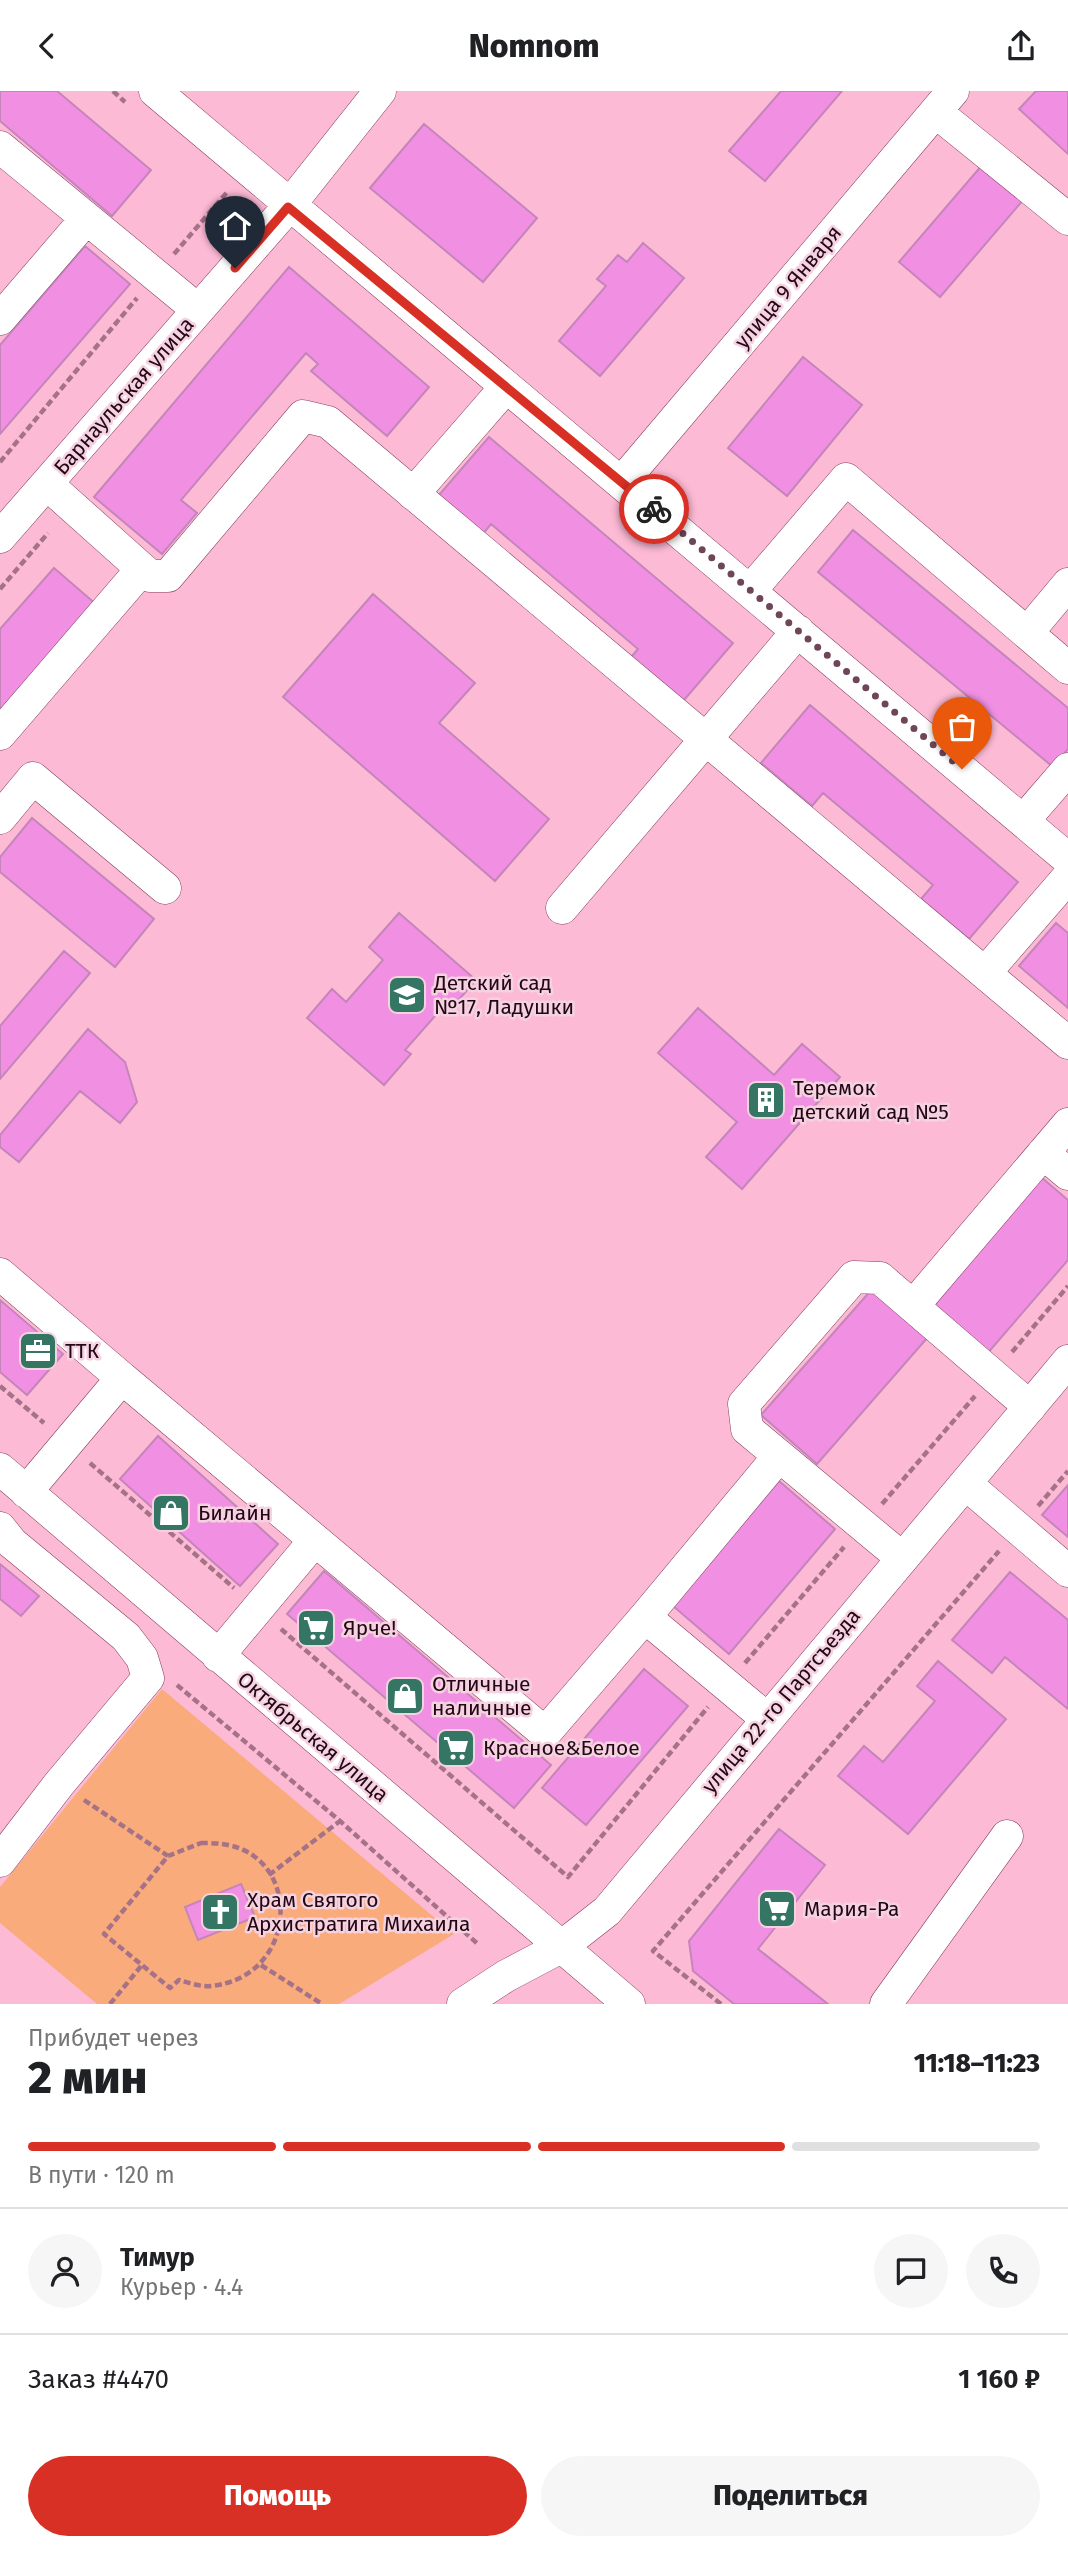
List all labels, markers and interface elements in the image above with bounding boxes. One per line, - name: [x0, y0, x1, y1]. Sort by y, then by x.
- icon: back: [28, 27, 66, 65]
- text: Nomnom: [469, 27, 599, 65]
- icon: share: [1002, 27, 1040, 65]
- pin: [205, 196, 265, 268]
- icon: home: [216, 207, 254, 245]
- street label: улица 9 Января: [729, 220, 847, 354]
- street label: Барнаульская улица: [48, 312, 200, 480]
- courier: [619, 474, 689, 544]
- icon: bike: [635, 490, 673, 528]
- pin: [932, 697, 992, 769]
- icon: bag: [943, 708, 981, 746]
- place label: Детский сад №17, Ладушки: [433, 970, 574, 1020]
- school or university icon: Детский сад №17, Ладушки: [386, 974, 428, 1016]
- place label: Теремок детский сад №5: [793, 1075, 949, 1125]
- building icon: Теремок детский сад №5: [745, 1079, 787, 1121]
- office icon: ТТК: [17, 1330, 59, 1372]
- place label: ТТК: [65, 1338, 100, 1364]
- shop icon: Билайн: [150, 1492, 192, 1534]
- place label: Билайн: [198, 1500, 271, 1526]
- street label: улица 22-го Партсъезда: [696, 1603, 866, 1799]
- supermarket icon: Ярче!: [295, 1607, 337, 1649]
- place label: Ярче!: [343, 1615, 396, 1641]
- street label: Октябрьская улица: [232, 1666, 394, 1808]
- place label: Отличные наличные: [432, 1671, 531, 1721]
- shop icon: Отличные наличные: [384, 1675, 426, 1717]
- supermarket icon: Красное&Белое: [435, 1727, 477, 1769]
- place label: Красное&Белое: [483, 1735, 640, 1761]
- place label: Храм Святого Архистратига Михаила: [247, 1887, 470, 1937]
- supermarket icon: Мария-Ра: [756, 1888, 798, 1930]
- church icon: Храм Святого Архистратига Михаила: [199, 1891, 241, 1933]
- place label: Мария-Ра: [804, 1896, 899, 1922]
- text: Прибудет через: [28, 2024, 199, 2052]
- text: 11:18–11:23: [914, 2048, 1040, 2079]
- text: 2 мин: [28, 2050, 147, 2105]
- text: В пути · 120 m: [28, 2161, 175, 2189]
- button: person: [28, 2234, 102, 2308]
- button: chat: [874, 2234, 948, 2308]
- button: phone: [966, 2234, 1040, 2308]
- text: Тимур: [120, 2242, 195, 2273]
- text: Курьер · 4.4: [120, 2273, 243, 2301]
- text: Заказ #4470: [28, 2364, 169, 2395]
- text: 1 160 ₽: [958, 2364, 1040, 2395]
- button: Помощь: [28, 2456, 527, 2536]
- button: Поделиться: [541, 2456, 1040, 2536]

